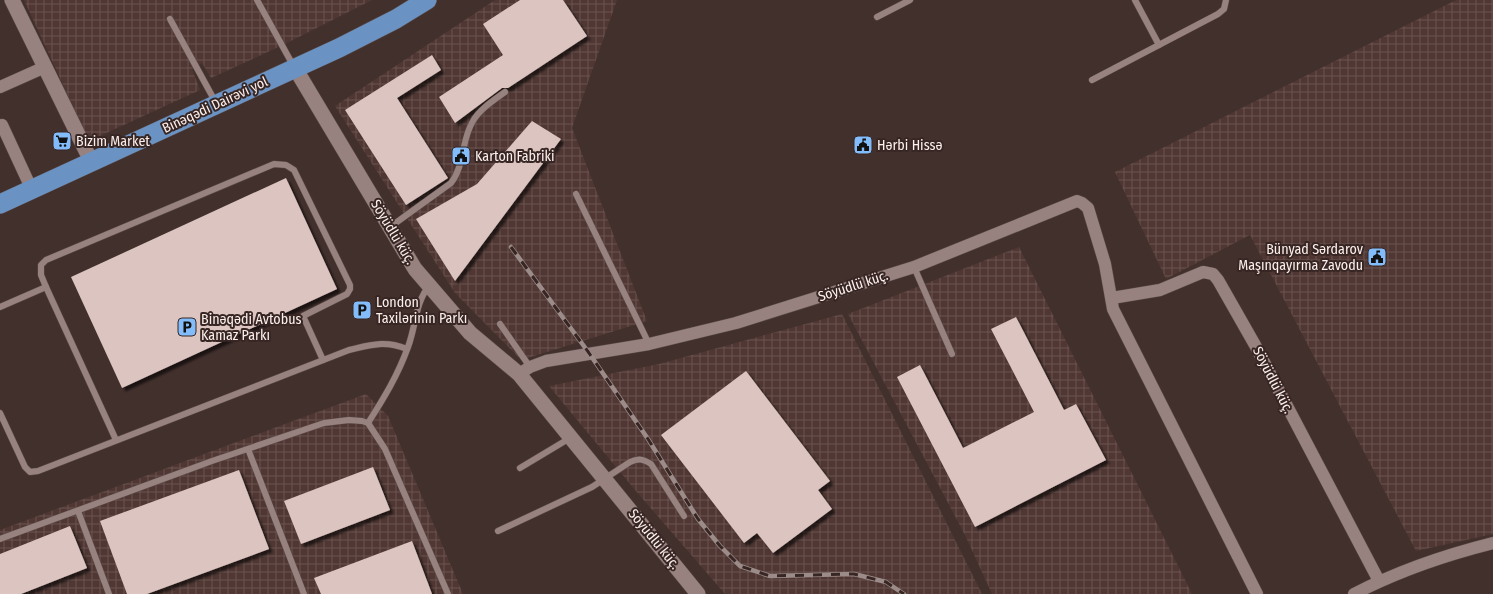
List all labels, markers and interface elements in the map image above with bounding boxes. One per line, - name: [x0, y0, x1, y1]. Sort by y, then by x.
- street label: Binəqədi Dairəvi yol: [160, 73, 271, 137]
- supermarket icon: Bizim Market: [51, 130, 73, 152]
- place label: Bizim Market: [76, 133, 150, 150]
- public building icon: Hərbi Hissə: [852, 134, 874, 156]
- place label: Hərbi Hissə: [877, 137, 942, 154]
- public building icon: Karton Fabriki: [450, 145, 472, 167]
- place label: Karton Fabriki: [475, 148, 555, 165]
- street label: Söyüdlü küç.: [367, 197, 419, 267]
- place label: Bünyad Sərdarov Maşınqayırma Zavodu: [1238, 241, 1364, 274]
- public building icon: Bünyad Sərdarov Maşınqayırma Zavodu: [1366, 246, 1388, 268]
- street label: Söyüdlü küç.: [816, 267, 890, 305]
- place label: London Taxilərinin Parkı: [376, 294, 467, 327]
- parking icon: London Taxilərinin Parkı: [351, 299, 373, 321]
- place label: Binəqədi Avtobus Kamaz Parkı: [201, 311, 301, 344]
- parking icon: Binəqədi Avtobus Kamaz Parkı: [176, 316, 198, 338]
- street label: Söyüdlü küç.: [1249, 344, 1297, 416]
- street label: Söyüdlü küç.: [625, 505, 683, 573]

